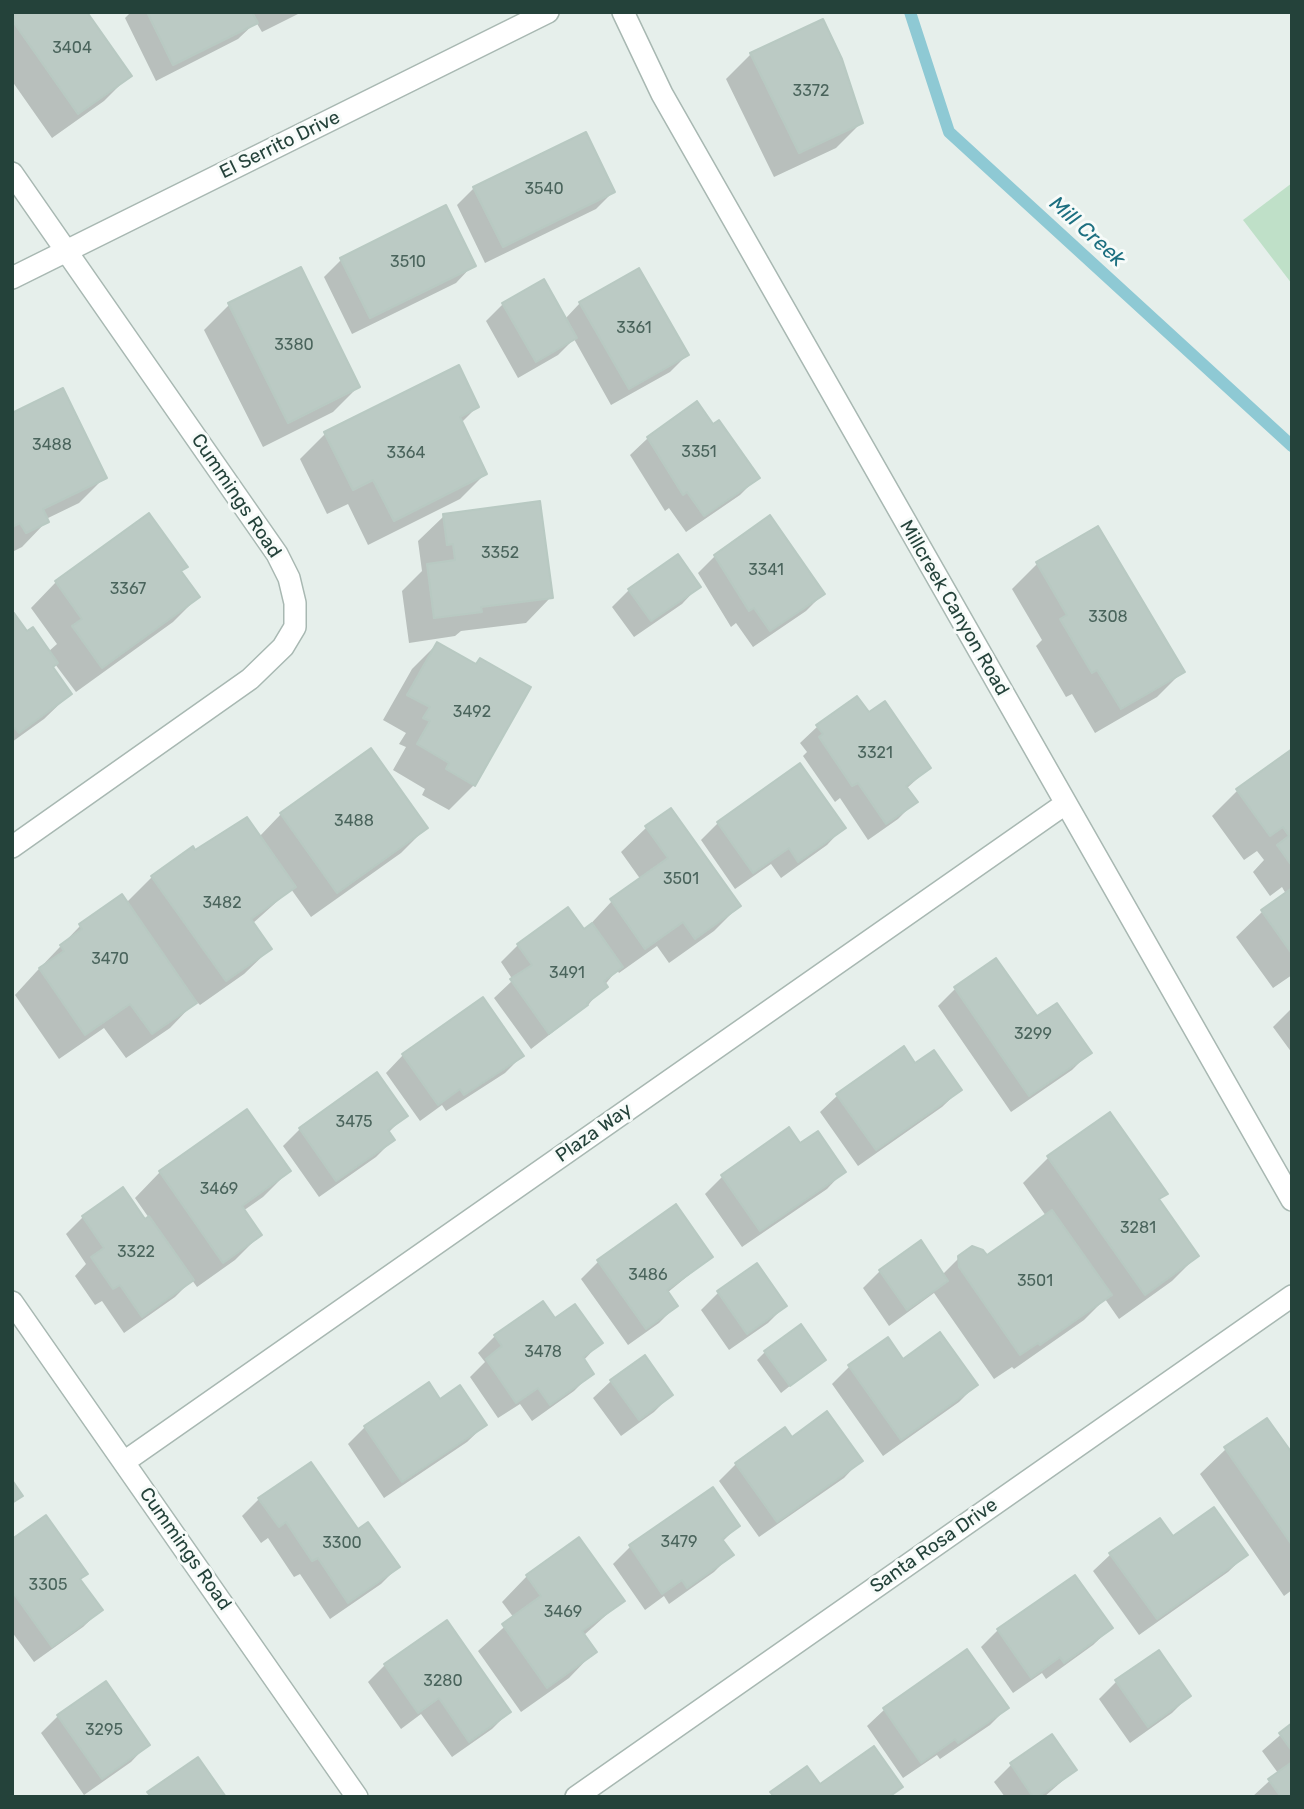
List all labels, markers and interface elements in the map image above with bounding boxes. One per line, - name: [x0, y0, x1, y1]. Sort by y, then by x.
- house number: 3404: [52, 38, 92, 58]
- house number: 3372: [793, 81, 829, 101]
- street label: El Serrito Drive: [216, 106, 344, 184]
- house number: 3540: [524, 179, 564, 199]
- water label: Mill Creek: [1044, 191, 1130, 273]
- house number: 3510: [390, 252, 426, 272]
- house number: 3361: [616, 318, 652, 338]
- house number: 3380: [274, 335, 314, 355]
- street label: Cummings Road: [186, 430, 286, 562]
- house number: 3488: [32, 435, 72, 455]
- house number: 3351: [681, 442, 717, 462]
- house number: 3364: [387, 443, 425, 463]
- street label: Millcreek Canyon Road: [894, 516, 1014, 700]
- house number: 3352: [481, 543, 519, 563]
- house number: 3341: [748, 560, 784, 580]
- house number: 3367: [110, 579, 146, 599]
- house number: 3308: [1088, 607, 1128, 627]
- house number: 3492: [453, 702, 491, 722]
- house number: 3321: [857, 743, 893, 763]
- house number: 3488: [334, 811, 374, 831]
- house number: 3501: [663, 869, 699, 889]
- house number: 3482: [202, 893, 242, 913]
- house number: 3470: [91, 949, 129, 969]
- house number: 3491: [549, 963, 585, 983]
- house number: 3299: [1014, 1024, 1052, 1044]
- street label: Plaza Way: [552, 1099, 636, 1167]
- house number: 3475: [336, 1112, 372, 1132]
- house number: 3469: [200, 1179, 238, 1199]
- house number: 3281: [1120, 1218, 1156, 1238]
- house number: 3322: [117, 1242, 155, 1262]
- house number: 3486: [628, 1265, 668, 1285]
- house number: 3501: [1017, 1271, 1053, 1291]
- house number: 3478: [524, 1342, 562, 1362]
- street label: Cummings Road: [134, 1483, 236, 1615]
- street label: Santa Rosa Drive: [866, 1494, 1002, 1598]
- house number: 3479: [661, 1532, 697, 1552]
- house number: 3300: [322, 1533, 362, 1553]
- house number: 3305: [29, 1575, 67, 1595]
- house number: 3469: [544, 1602, 582, 1622]
- house number: 3280: [423, 1671, 463, 1691]
- house number: 3295: [85, 1720, 123, 1740]

